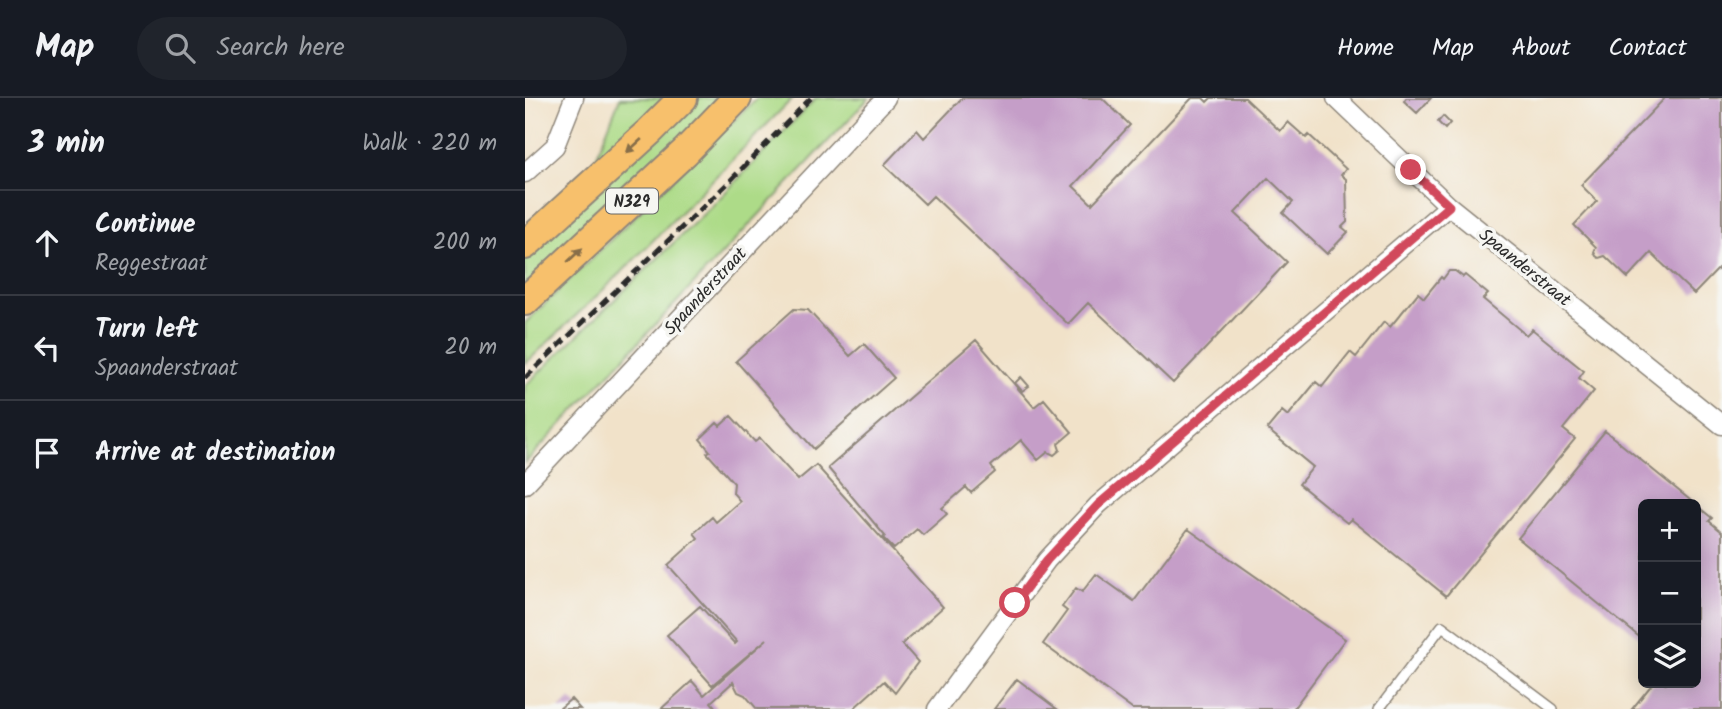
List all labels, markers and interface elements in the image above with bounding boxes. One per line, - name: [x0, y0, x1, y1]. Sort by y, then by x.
- search box: [137, 17, 627, 80]
- text: Map: [35, 22, 95, 75]
- text: Search here: [217, 27, 345, 69]
- icon: search: [161, 29, 199, 67]
- text: Home: [1337, 29, 1394, 68]
- text: Map: [1432, 29, 1474, 68]
- text: About: [1512, 29, 1570, 68]
- text: Contact: [1608, 29, 1687, 68]
- text: 3 min: [28, 120, 105, 168]
- text: Walk · 220 m: [362, 126, 497, 162]
- one-way arrow: [626, 137, 643, 153]
- route end: [1395, 154, 1426, 185]
- road number: N329: [606, 188, 658, 214]
- text: Continue: [95, 204, 196, 246]
- street label: Spaanderstraat: [1471, 222, 1578, 315]
- icon: ahead: [28, 224, 66, 262]
- text: 200 m: [433, 225, 497, 261]
- street label: Spaanderstraat: [657, 240, 756, 343]
- text: Reggestraat: [95, 246, 208, 282]
- one-way arrow: [566, 247, 584, 263]
- text: Turn left: [95, 309, 198, 351]
- icon: left: [28, 329, 66, 367]
- text: 20 m: [445, 330, 497, 366]
- text: Spaanderstraat: [95, 351, 238, 387]
- text: Arrive at destination: [95, 432, 335, 474]
- icon: arrive: [28, 434, 66, 472]
- map controls: [1638, 499, 1701, 688]
- button: +: [1638, 499, 1701, 562]
- button: −: [1638, 562, 1701, 625]
- route start: [999, 587, 1030, 618]
- button: layers: [1638, 625, 1701, 688]

